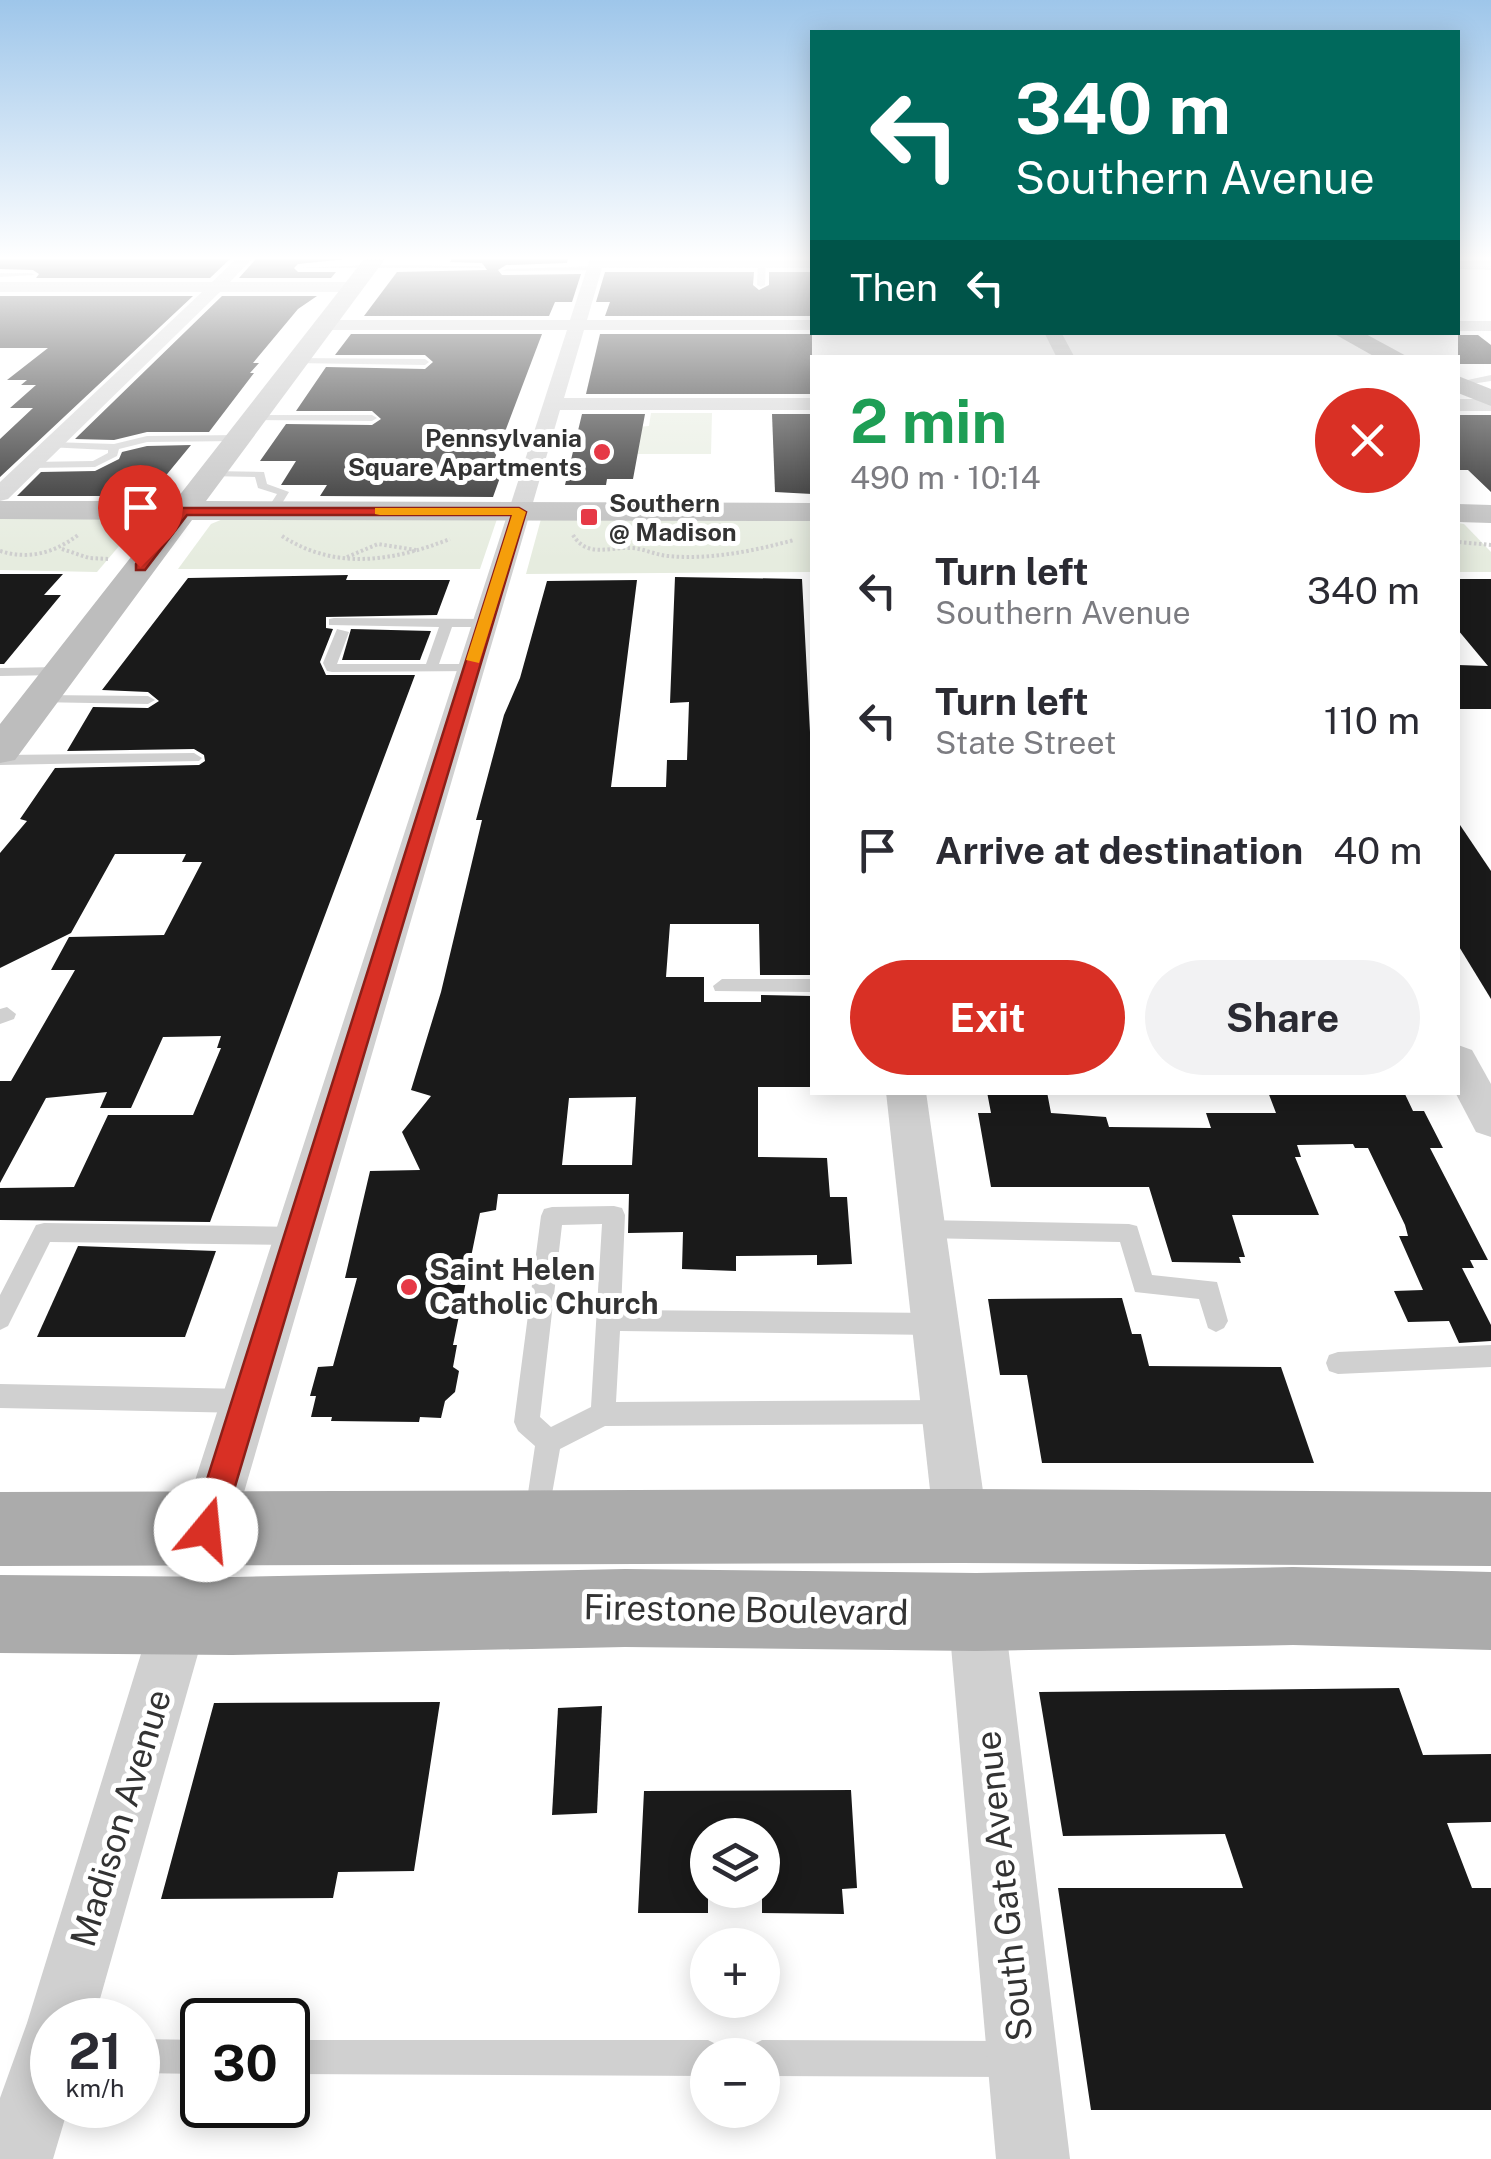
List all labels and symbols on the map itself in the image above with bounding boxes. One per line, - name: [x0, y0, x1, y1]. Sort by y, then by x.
- place label: Pennsylvania Square Apartments: [348, 423, 582, 482]
- marker: Pennsylvania Square Apartments: [591, 441, 613, 463]
- pin: [98, 465, 183, 568]
- place label: Southern @ Madison: [609, 488, 737, 547]
- marker: Southern @ Madison: [578, 506, 600, 528]
- place label: Saint Helen Catholic Church: [429, 1251, 659, 1321]
- marker: Saint Helen Catholic Church: [398, 1276, 420, 1298]
- position arrow: [154, 1478, 258, 1582]
- street label: Firestone Boulevard: [583, 1586, 909, 1633]
- street label: Madison Avenue: [62, 1684, 179, 1951]
- street label: South Gate Avenue: [967, 1729, 1040, 2043]
- speed limit sign: 30: [180, 1998, 310, 2128]

